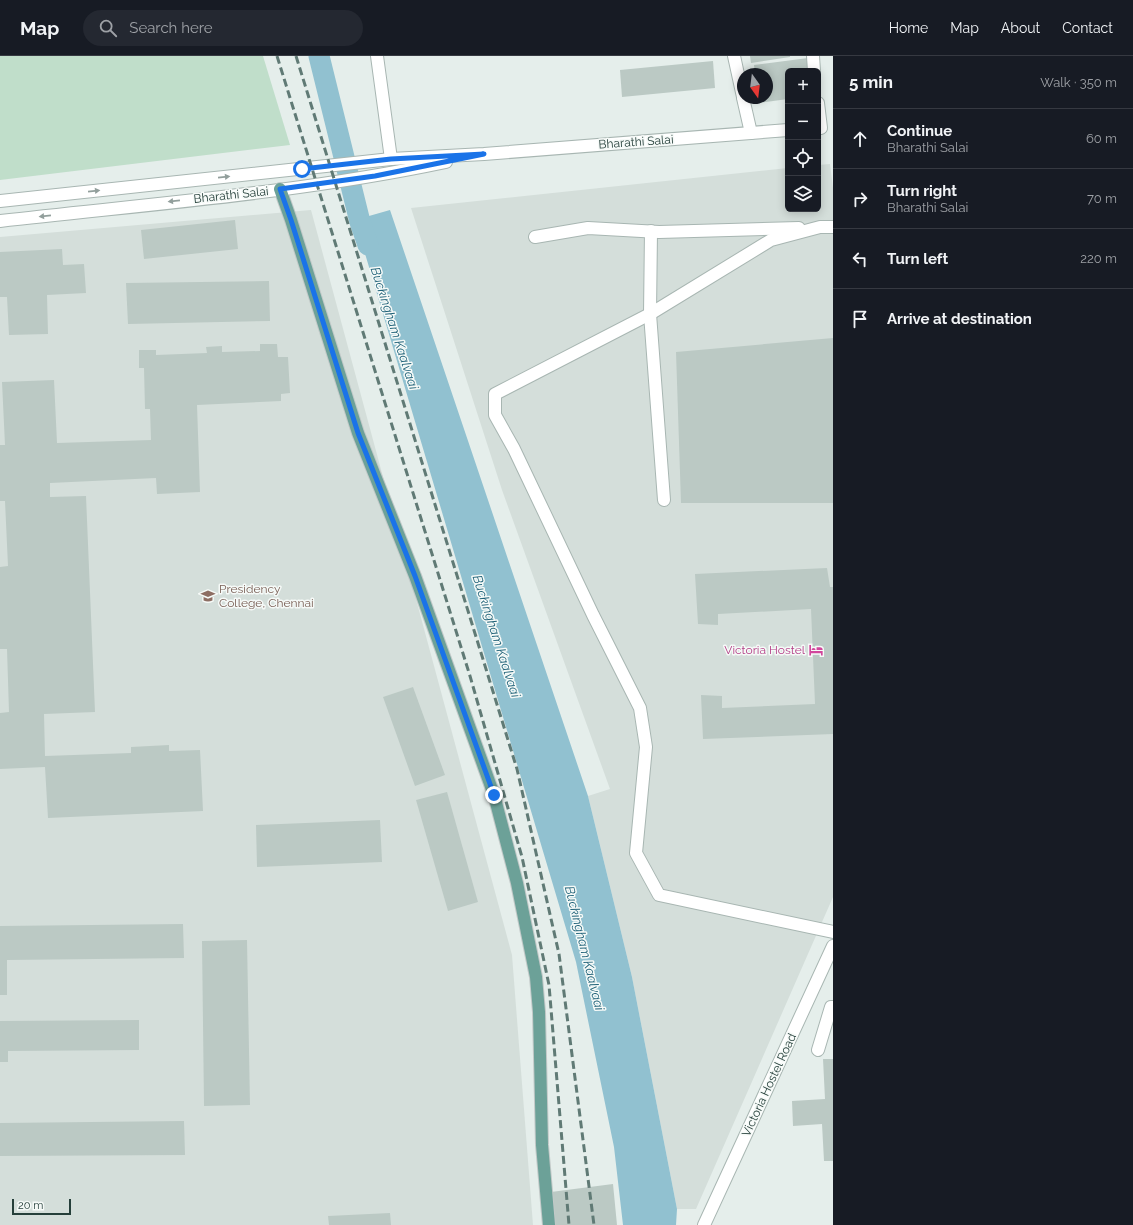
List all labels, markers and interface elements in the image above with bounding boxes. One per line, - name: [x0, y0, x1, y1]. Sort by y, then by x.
- search box: [83, 10, 363, 46]
- text: Map: [20, 17, 59, 39]
- icon: search: [97, 17, 119, 39]
- text: Search here: [129, 19, 213, 37]
- text: Home: [889, 20, 928, 36]
- text: Map: [950, 20, 979, 36]
- text: About: [1001, 20, 1040, 36]
- text: Contact: [1062, 20, 1113, 36]
- north arrow: [737, 68, 773, 104]
- map controls: [785, 68, 821, 212]
- button: +: [785, 68, 821, 104]
- text: 5 min: [849, 72, 893, 92]
- text: Walk · 350 m: [1040, 75, 1117, 90]
- button: −: [785, 104, 821, 140]
- text: Continue: [887, 122, 952, 140]
- icon: ahead: [849, 128, 871, 150]
- text: 60 m: [1086, 131, 1117, 146]
- street label: Bharathi Salai: [598, 132, 674, 152]
- button: locate: [785, 140, 821, 176]
- text: Bharathi Salai: [887, 140, 968, 155]
- route start: [293, 160, 311, 178]
- one-way arrow: [218, 174, 230, 181]
- button: layers: [785, 176, 821, 212]
- text: Turn right: [887, 182, 957, 200]
- street label: Bharathi Salai: [193, 184, 269, 206]
- one-way arrow: [88, 188, 101, 194]
- icon: right: [849, 188, 871, 210]
- text: 70 m: [1087, 191, 1117, 206]
- one-way arrow: [168, 198, 180, 204]
- text: Bharathi Salai: [887, 200, 968, 215]
- one-way arrow: [39, 212, 51, 219]
- icon: left: [849, 248, 871, 270]
- text: Turn left: [887, 250, 948, 268]
- text: 220 m: [1080, 251, 1117, 266]
- water label: Buckingham Kaalvaai: [368, 265, 422, 392]
- icon: arrive: [849, 308, 871, 330]
- text: Arrive at destination: [887, 310, 1032, 328]
- water label: Buckingham Kaalvaai: [470, 573, 524, 700]
- place label: Presidency College, Chennai: [219, 582, 314, 610]
- school or university icon: Presidency College, Chennai: [200, 588, 216, 604]
- hotel icon: Victoria Hostel: [808, 642, 824, 658]
- place label: Victoria Hostel: [724, 643, 806, 657]
- route end: [485, 786, 503, 804]
- water label: Buckingham Kaalvaai: [562, 884, 608, 1013]
- street label: Victoria Hostel Road: [739, 1031, 799, 1139]
- scale bar: [12, 1197, 71, 1216]
- text: 20 m: [18, 1199, 43, 1212]

